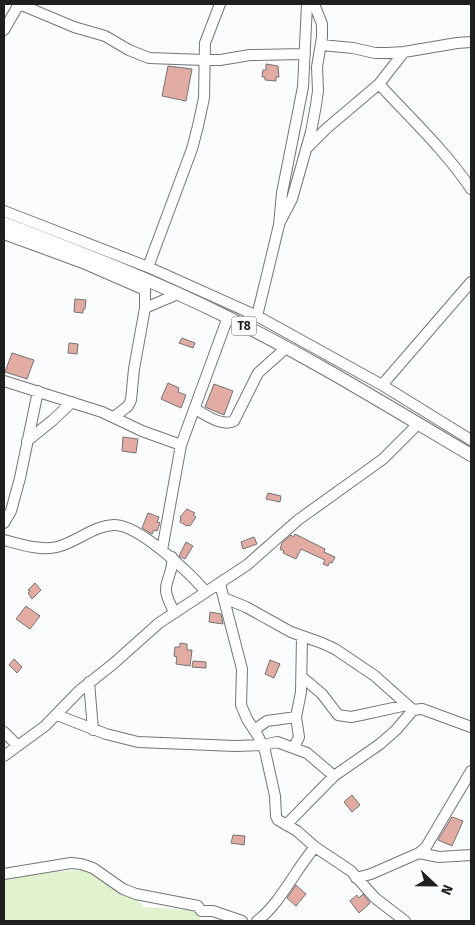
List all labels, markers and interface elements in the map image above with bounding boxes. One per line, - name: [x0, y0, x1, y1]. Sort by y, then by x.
- road number: T8: [232, 316, 256, 336]
- north arrow: [410, 860, 460, 910]
- text: N: [437, 882, 456, 897]

